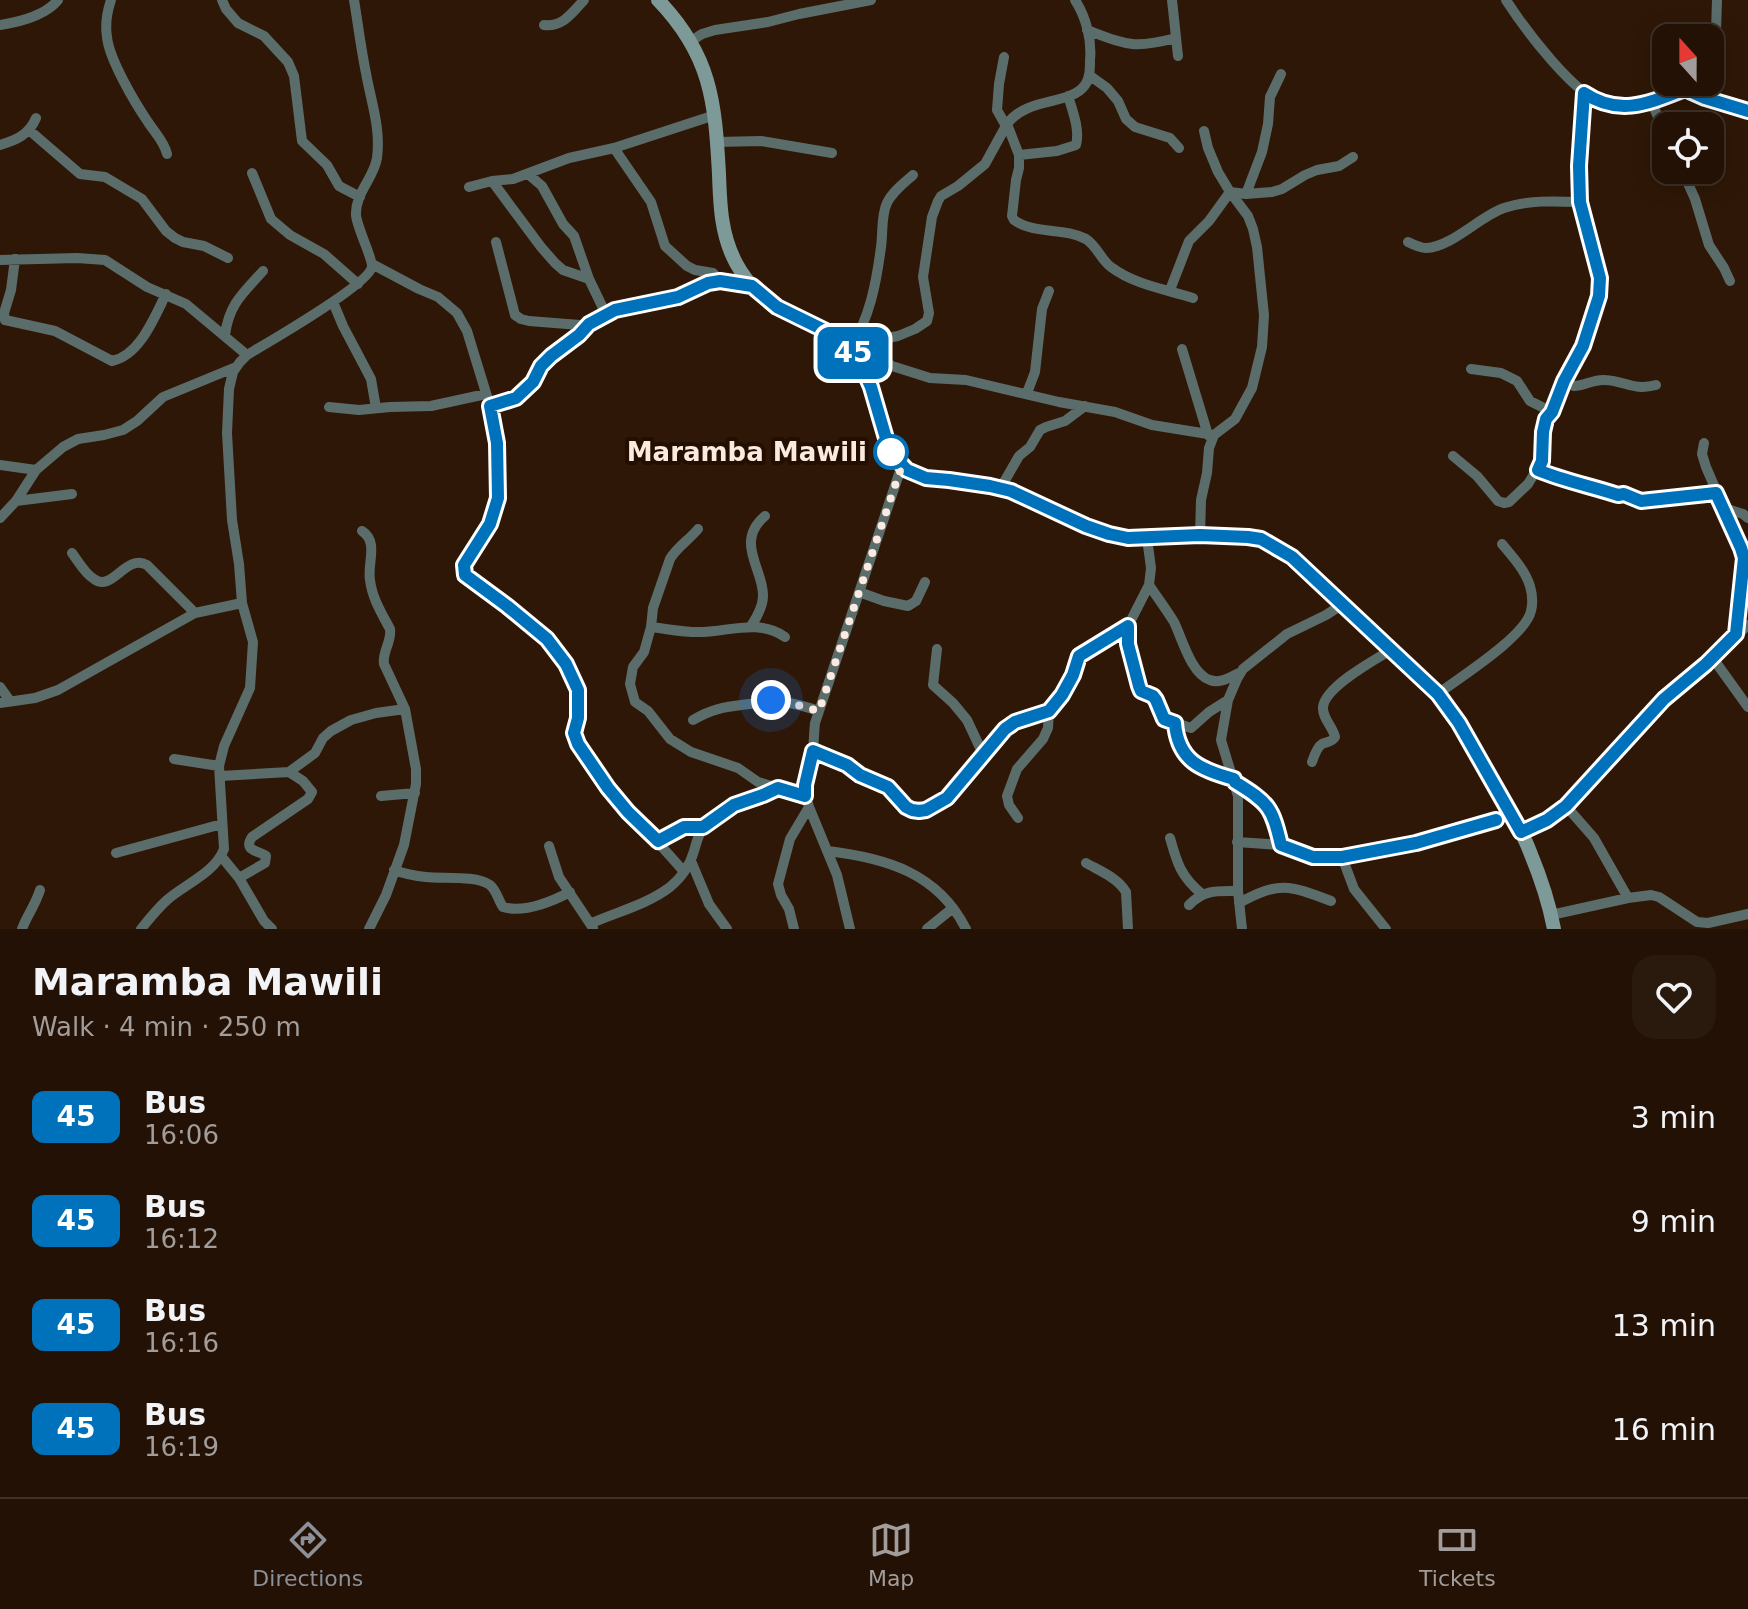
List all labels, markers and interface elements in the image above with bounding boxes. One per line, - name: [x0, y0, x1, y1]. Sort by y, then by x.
- north arrow: [1652, 24, 1724, 96]
- map controls: [1652, 24, 1724, 184]
- button: locate: [1652, 112, 1724, 184]
- line badge: 45: [817, 327, 889, 379]
- text: 45: [834, 336, 872, 369]
- marker: Maramba Mawili: [874, 435, 908, 469]
- place label: Maramba Mawili: [627, 437, 867, 467]
- your location: [751, 680, 791, 720]
- button: heart: [1632, 955, 1716, 1039]
- text: Maramba Mawili: [32, 960, 383, 1004]
- text: Walk · 4 min · 250 m: [32, 1012, 301, 1042]
- text: Bus: [144, 1085, 206, 1120]
- text: 45: [57, 1100, 95, 1133]
- text: 3 min: [1631, 1100, 1716, 1135]
- text: 16:06: [144, 1120, 219, 1150]
- text: Bus: [144, 1189, 206, 1224]
- text: 45: [57, 1204, 95, 1237]
- text: 9 min: [1631, 1204, 1716, 1239]
- text: 16:12: [144, 1224, 219, 1254]
- text: Bus: [144, 1293, 206, 1328]
- text: 45: [57, 1308, 95, 1341]
- text: 13 min: [1612, 1308, 1716, 1343]
- text: 16:16: [144, 1328, 219, 1358]
- text: Bus: [144, 1397, 206, 1432]
- text: 45: [57, 1412, 95, 1445]
- text: 16 min: [1612, 1412, 1716, 1447]
- text: 16:19: [144, 1432, 219, 1462]
- tab: Directions: [252, 1518, 363, 1591]
- tab: Map: [868, 1518, 914, 1591]
- tab: Tickets: [1419, 1518, 1496, 1591]

